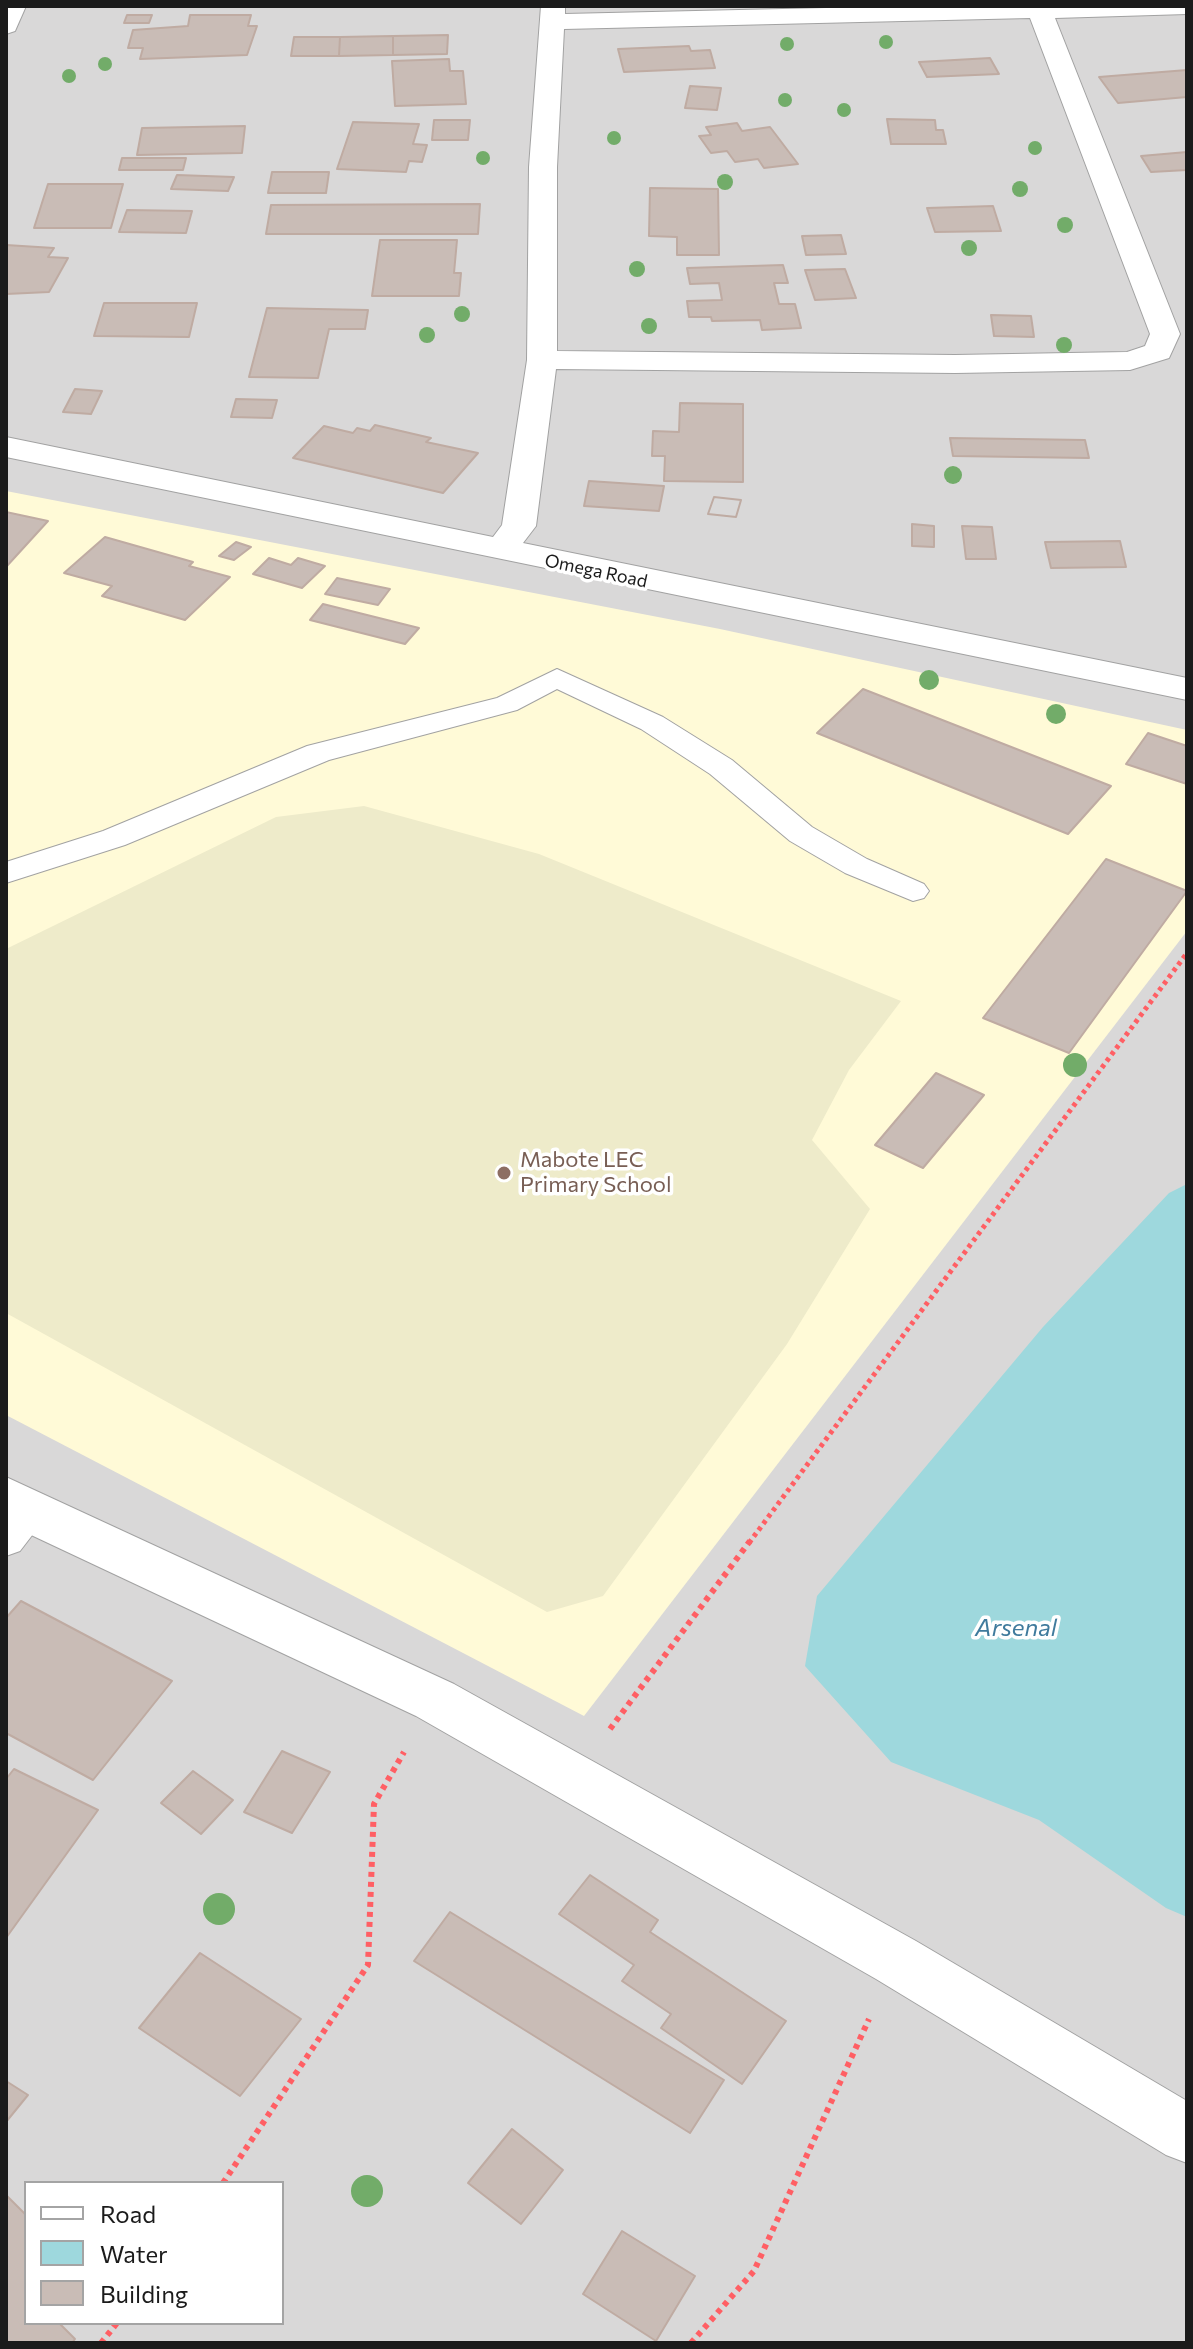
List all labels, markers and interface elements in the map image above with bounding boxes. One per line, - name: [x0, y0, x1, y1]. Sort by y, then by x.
- street label: Omega Road: [543, 550, 649, 592]
- place label: Mabote LEC Primary School: [520, 1147, 672, 1198]
- marker: Mabote LEC Primary School: [495, 1164, 513, 1182]
- water label: Arsenal: [975, 1614, 1057, 1642]
- legend: [24, 2181, 284, 2325]
- text: Road: [100, 2199, 156, 2228]
- text: Water: [100, 2239, 168, 2268]
- text: Building: [100, 2279, 188, 2308]

